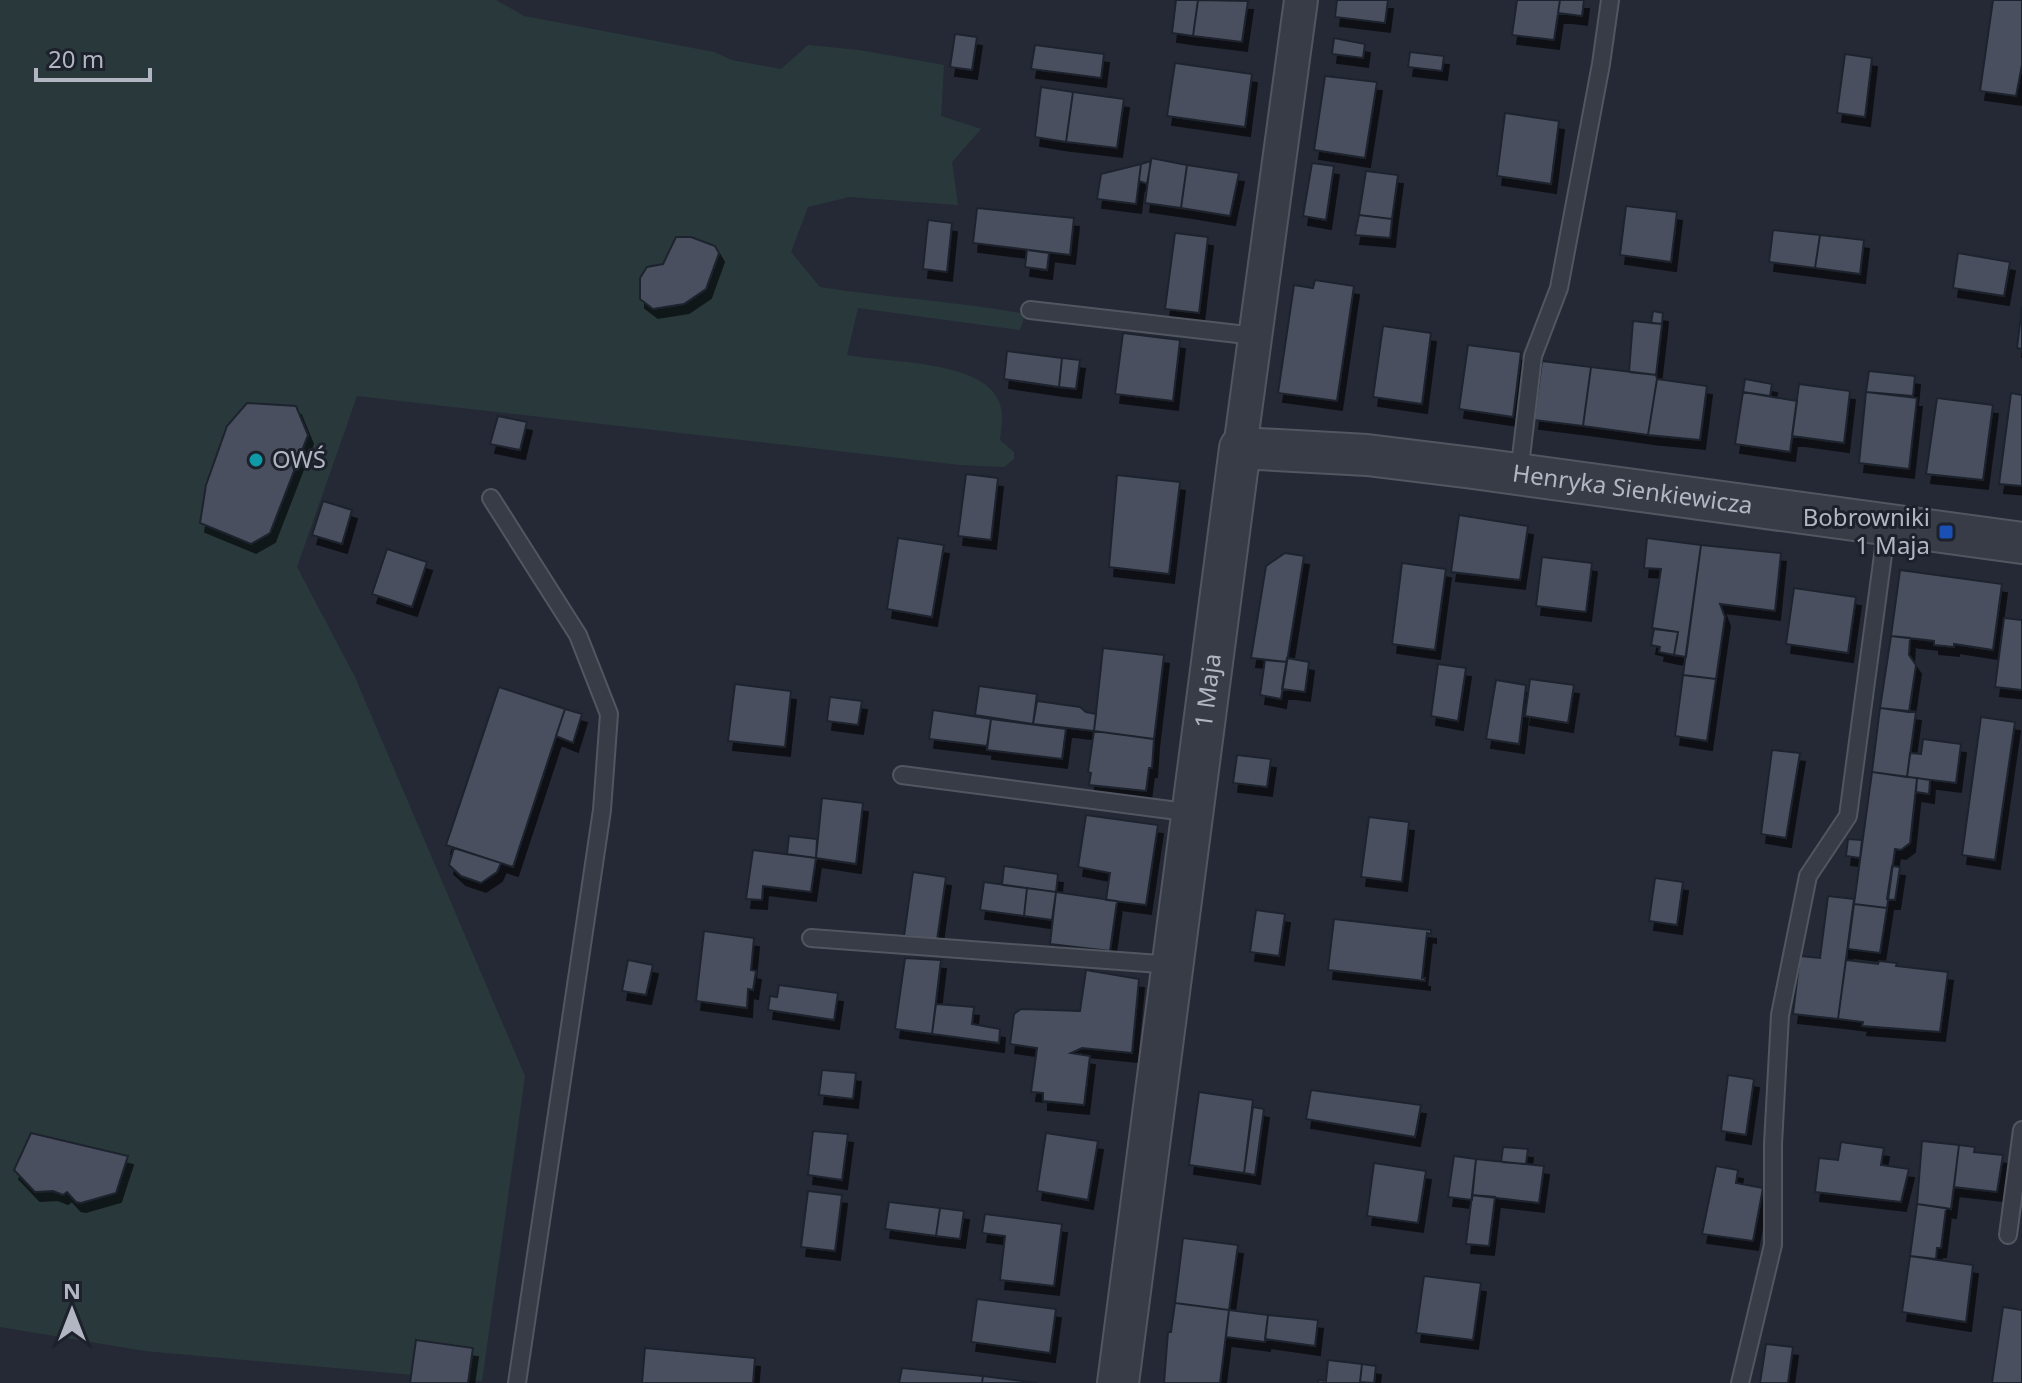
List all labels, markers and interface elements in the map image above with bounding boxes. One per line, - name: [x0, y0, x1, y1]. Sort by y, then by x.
- scale bar: [36, 32, 150, 82]
- text: 20 m: [48, 42, 104, 75]
- place label: OWŚ: [272, 442, 326, 475]
- marker: OWŚ: [247, 451, 265, 469]
- street label: Henryka Sienkiewicza: [1511, 456, 1755, 521]
- place label: Bobrowniki 1 Maja: [1803, 500, 1930, 561]
- marker: Bobrowniki 1 Maja: [1937, 523, 1955, 541]
- street label: 1 Maja: [1186, 651, 1228, 730]
- north arrow: [32, 1271, 112, 1351]
- text: N: [63, 1275, 81, 1305]

